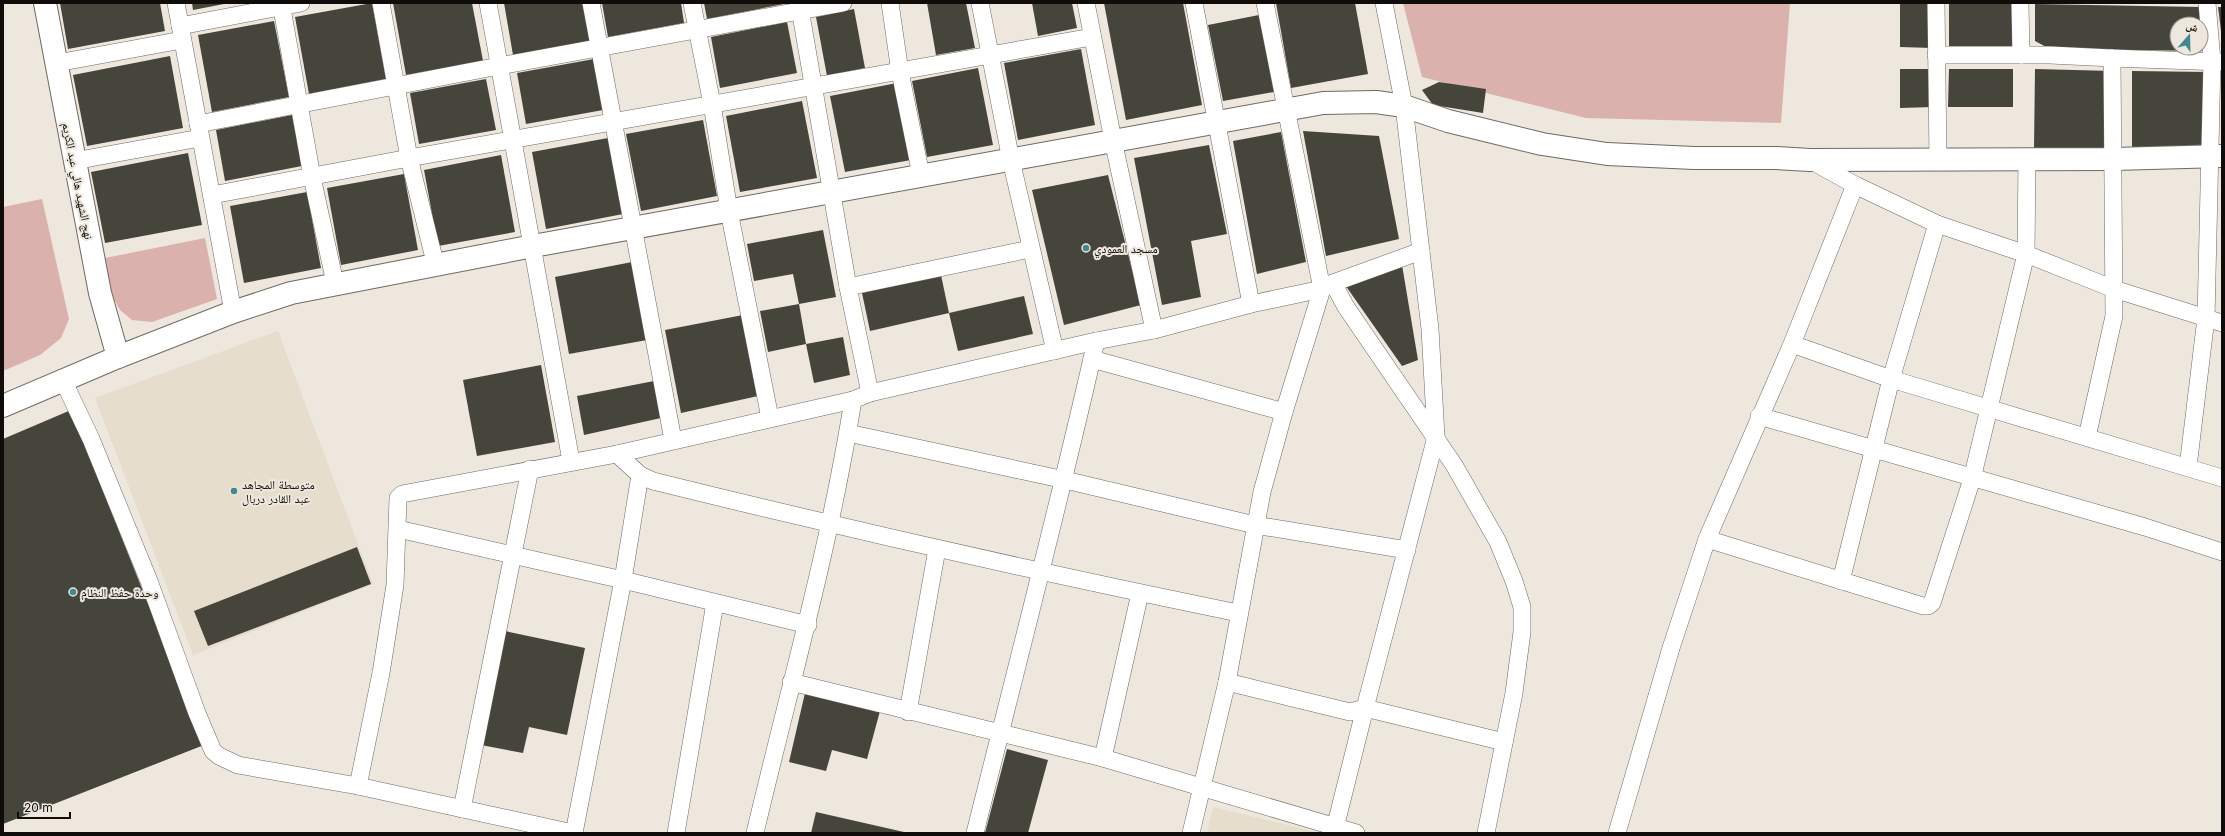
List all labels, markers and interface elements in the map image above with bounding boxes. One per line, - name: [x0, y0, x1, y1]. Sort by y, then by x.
- north arrow: [2169, 16, 2209, 56]
- text: ش: [2184, 18, 2201, 36]
- street label: نهج الشهيد هالي عبد الكريم: [56, 121, 97, 241]
- place label: مسجد العمودي: [1094, 241, 1158, 259]
- marker: مسجد العمودي: [1081, 243, 1091, 253]
- place label: متوسطة المجاهد عبد القادر دربال: [242, 477, 315, 506]
- marker: متوسطة المجاهد عبد القادر دربال: [229, 486, 239, 496]
- place label: وحدة حفظ النظام: [81, 585, 159, 601]
- marker: وحدة حفظ النظام: [68, 587, 78, 597]
- scale bar: [18, 794, 70, 820]
- text: 20 m: [24, 800, 53, 815]

